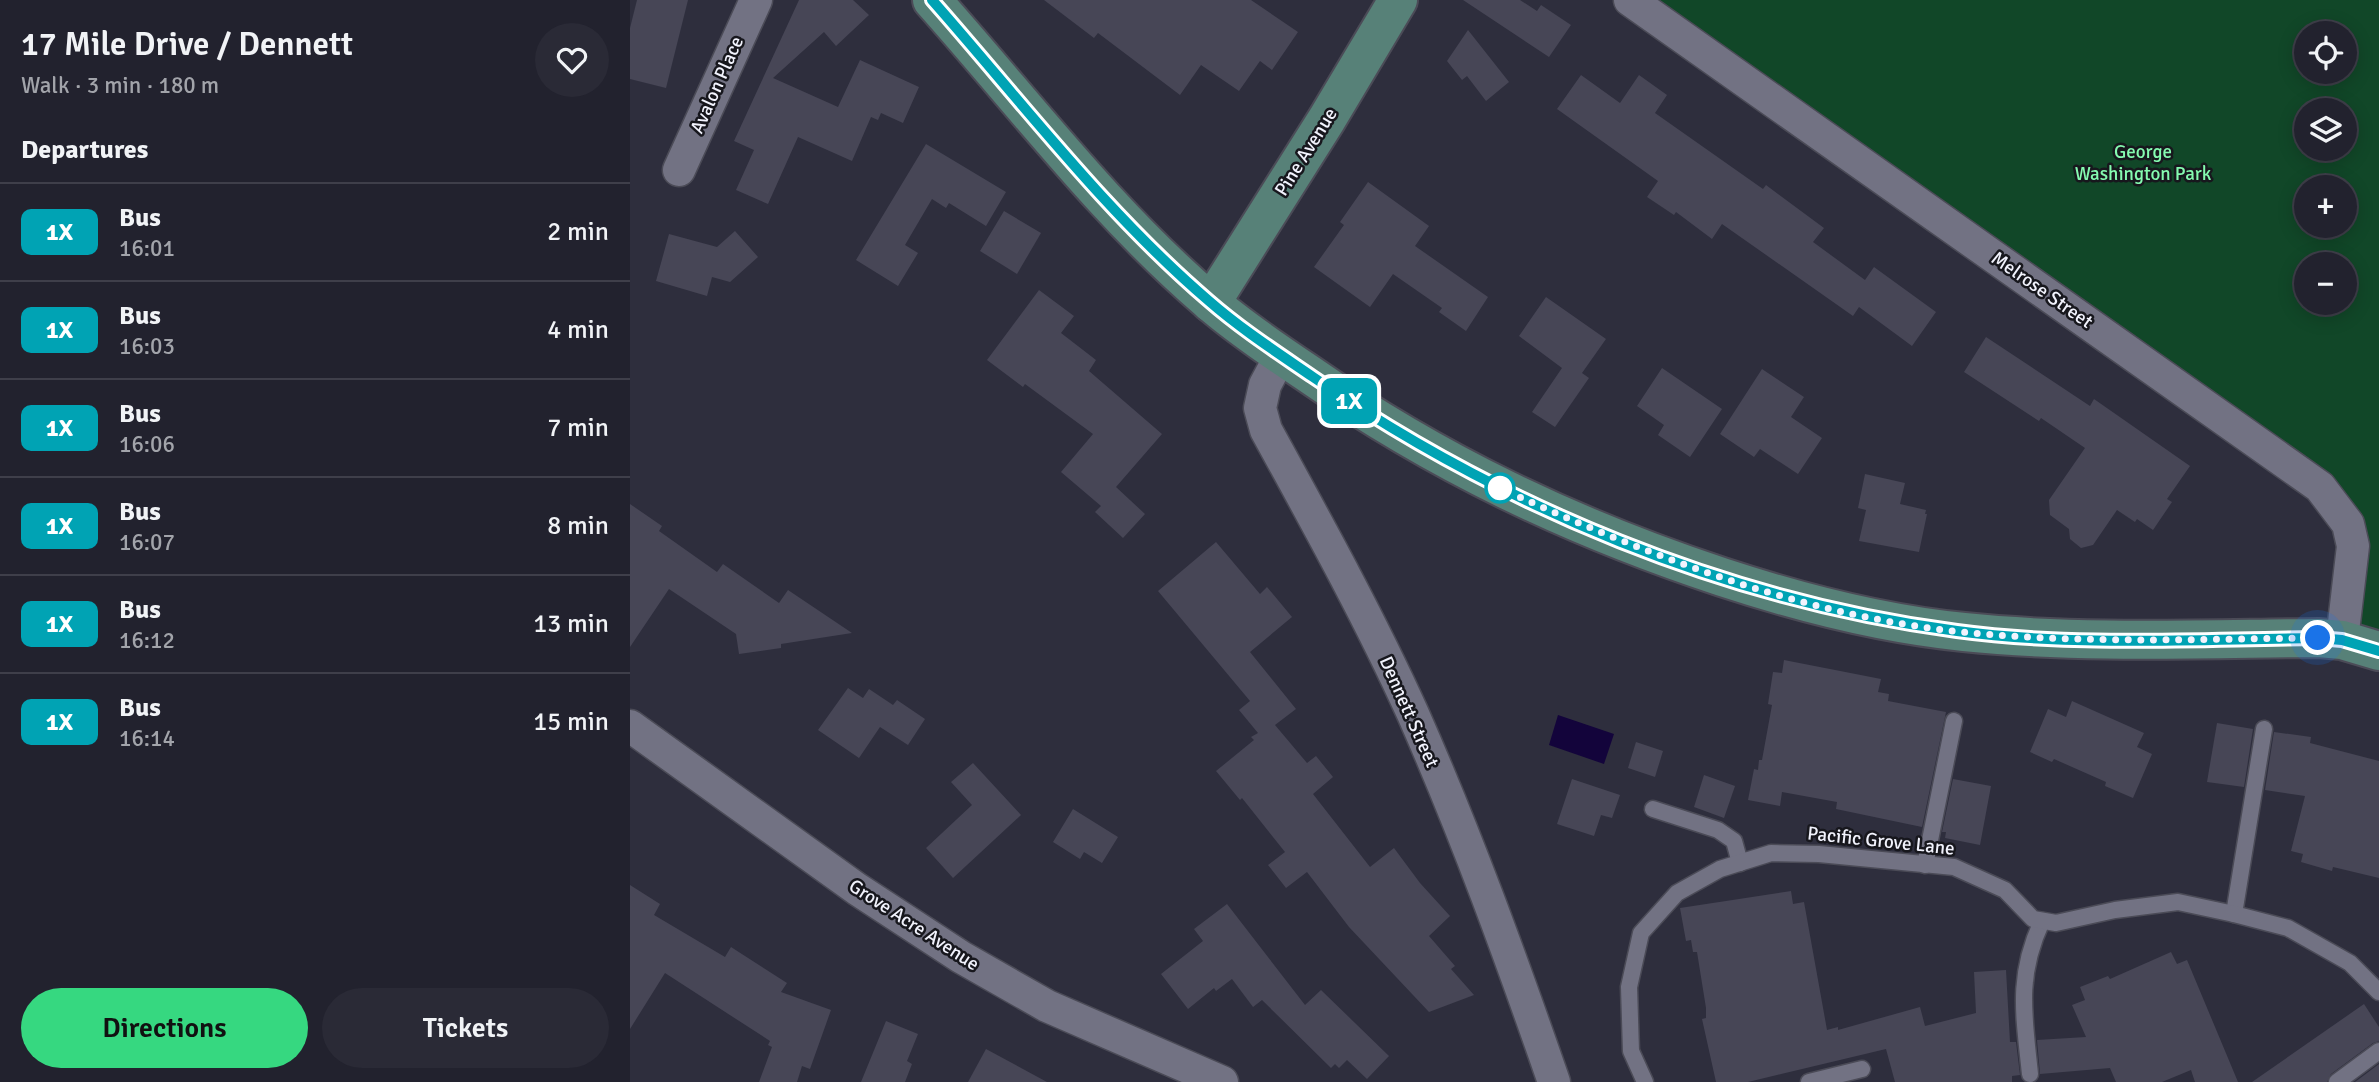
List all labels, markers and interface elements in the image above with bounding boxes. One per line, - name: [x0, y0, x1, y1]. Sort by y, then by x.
- map controls: [2294, 21, 2357, 315]
- button: locate: [2294, 21, 2357, 84]
- button: heart: [535, 23, 609, 97]
- text: 17 Mile Drive / Dennett: [21, 24, 353, 65]
- street label: Avalon Place: [685, 33, 749, 137]
- text: Walk · 3 min · 180 m: [21, 71, 219, 100]
- button: layers: [2294, 98, 2357, 161]
- street label: Pine Avenue: [1269, 103, 1343, 201]
- text: Departures: [21, 134, 148, 166]
- park label: George Washington Park: [2075, 140, 2212, 186]
- button: +: [2294, 175, 2357, 238]
- text: Bus: [119, 202, 161, 234]
- text: 2 min: [547, 216, 609, 248]
- text: 1X: [46, 217, 73, 247]
- text: 16:01: [119, 234, 175, 263]
- street label: Melrose Street: [1987, 246, 2098, 334]
- button: −: [2294, 252, 2357, 315]
- text: Bus: [119, 300, 161, 332]
- text: 4 min: [547, 314, 609, 346]
- text: 1X: [46, 315, 73, 345]
- text: 16:03: [119, 332, 175, 361]
- line badge: 1X: [1318, 378, 1380, 424]
- text: 1X: [1335, 386, 1363, 416]
- text: Bus: [119, 398, 161, 430]
- text: 7 min: [547, 412, 609, 444]
- text: 1X: [46, 413, 73, 443]
- text: 16:06: [119, 430, 175, 459]
- unlabelled marker: [1485, 473, 1515, 503]
- text: Bus: [119, 496, 161, 528]
- text: 8 min: [547, 510, 609, 542]
- text: 1X: [46, 511, 73, 541]
- text: 16:07: [119, 528, 175, 557]
- text: Bus: [119, 594, 161, 626]
- text: 13 min: [533, 608, 609, 640]
- text: 1X: [46, 609, 73, 639]
- your location: [2300, 620, 2335, 655]
- text: 16:12: [119, 626, 175, 655]
- street label: Dennett Street: [1374, 653, 1444, 772]
- text: Bus: [119, 692, 161, 724]
- text: 15 min: [533, 706, 609, 738]
- text: 1X: [46, 707, 73, 737]
- text: 16:14: [119, 724, 175, 753]
- street label: Pacific Grove Lane: [1806, 821, 1956, 861]
- street label: Grove Acre Avenue: [844, 874, 984, 976]
- button: Directions: [21, 988, 308, 1068]
- button: Tickets: [322, 988, 609, 1068]

